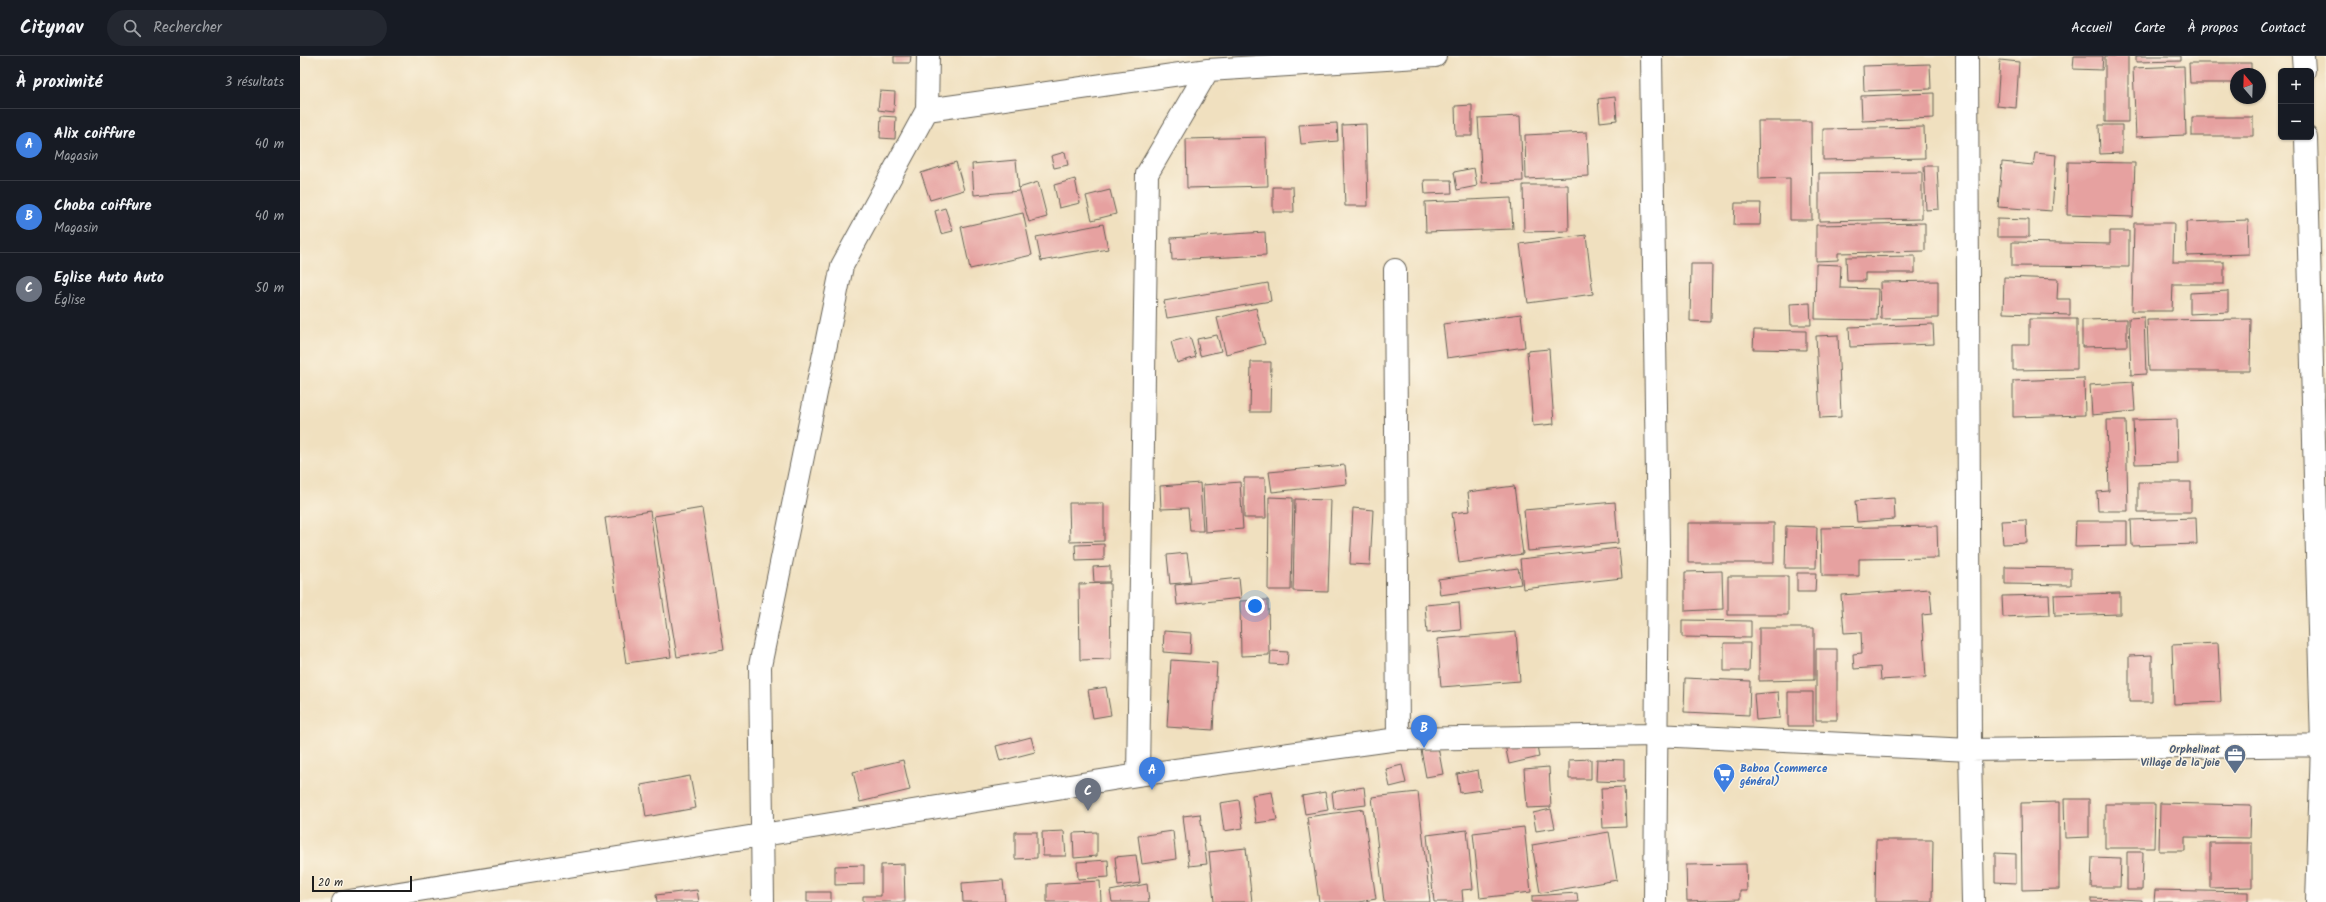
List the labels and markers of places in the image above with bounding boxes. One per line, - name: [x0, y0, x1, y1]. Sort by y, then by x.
- pin: B: [1411, 715, 1437, 748]
- place label: Orphelinat Village de la joie: [2141, 741, 2221, 772]
- office icon: Orphelinat Village de la joie: [2222, 742, 2248, 775]
- pin: A: [1139, 757, 1165, 790]
- place label: Baboa (commerce général): [1739, 760, 1828, 791]
- supermarket icon: Baboa (commerce général): [1711, 761, 1737, 794]
- pin: C: [1075, 778, 1101, 811]

